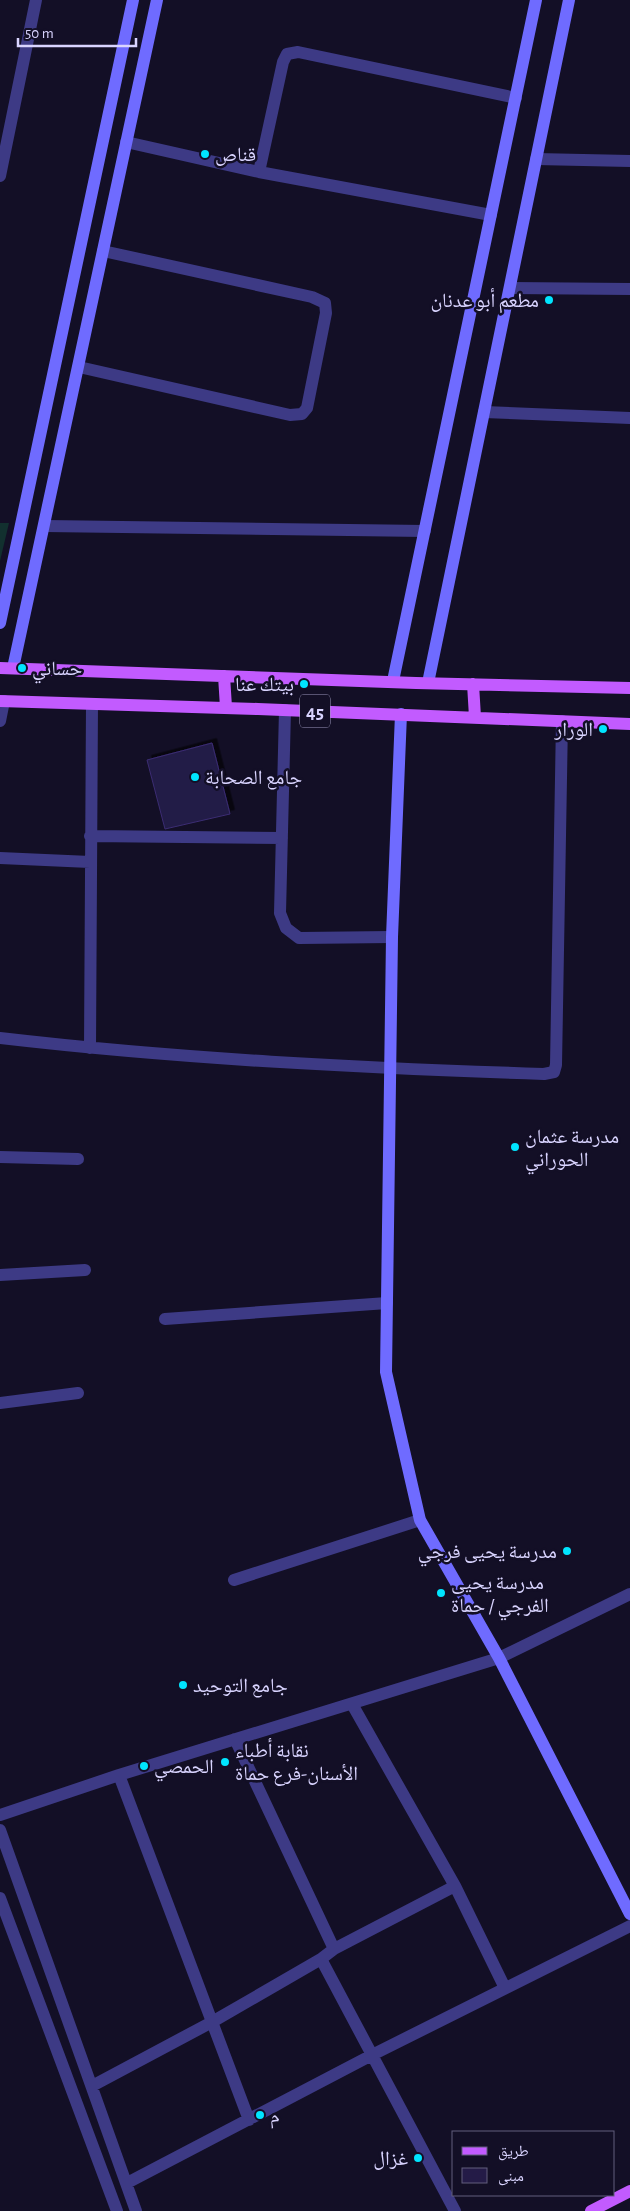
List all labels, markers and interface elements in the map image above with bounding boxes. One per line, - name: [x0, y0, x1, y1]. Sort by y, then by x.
- scale bar: [18, 15, 135, 47]
- text: 50 m: [25, 26, 54, 41]
- place label: قناص: [215, 145, 256, 166]
- marker: قناص: [199, 148, 211, 160]
- place label: مطعم أبو عدنان: [430, 288, 539, 314]
- marker: مطعم أبو عدنان: [543, 294, 555, 306]
- place label: حساني: [32, 659, 83, 684]
- marker: حساني: [16, 662, 28, 674]
- place label: بيتك عنا: [235, 675, 294, 696]
- marker: بيتك عنا: [298, 678, 310, 690]
- road number: 45: [300, 694, 330, 728]
- place label: الورار: [553, 720, 593, 740]
- marker: الورار: [597, 723, 609, 735]
- place label: جامع الصحابة: [205, 768, 302, 790]
- marker: جامع الصحابة: [189, 771, 201, 783]
- place label: مدرسة عثمان الحوراني: [525, 1127, 619, 1175]
- marker: مدرسة عثمان الحوراني: [509, 1141, 521, 1153]
- place label: مدرسة يحيى فرجي: [418, 1542, 557, 1567]
- marker: مدرسة يحيى فرجي: [561, 1545, 573, 1557]
- place label: مدرسة يحيى الفرجي / حماة: [451, 1573, 549, 1621]
- marker: مدرسة يحيى الفرجي / حماة: [435, 1587, 447, 1599]
- place label: جامع التوحيد: [193, 1676, 288, 1698]
- marker: جامع التوحيد: [177, 1679, 189, 1691]
- place label: نقابة أطباء الأسنان-فرع حماة: [235, 1738, 358, 1786]
- marker: نقابة أطباء الأسنان-فرع حماة: [219, 1756, 231, 1768]
- place label: الحمصي: [154, 1757, 214, 1782]
- marker: الحمصي: [138, 1760, 150, 1772]
- place label: م: [270, 2106, 280, 2129]
- marker: م: [254, 2109, 266, 2121]
- legend: [452, 2131, 615, 2196]
- text: طريق: [498, 2144, 529, 2161]
- place label: غزال: [373, 2149, 408, 2170]
- marker: غزال: [412, 2152, 424, 2164]
- text: مبنى: [498, 2169, 524, 2186]

